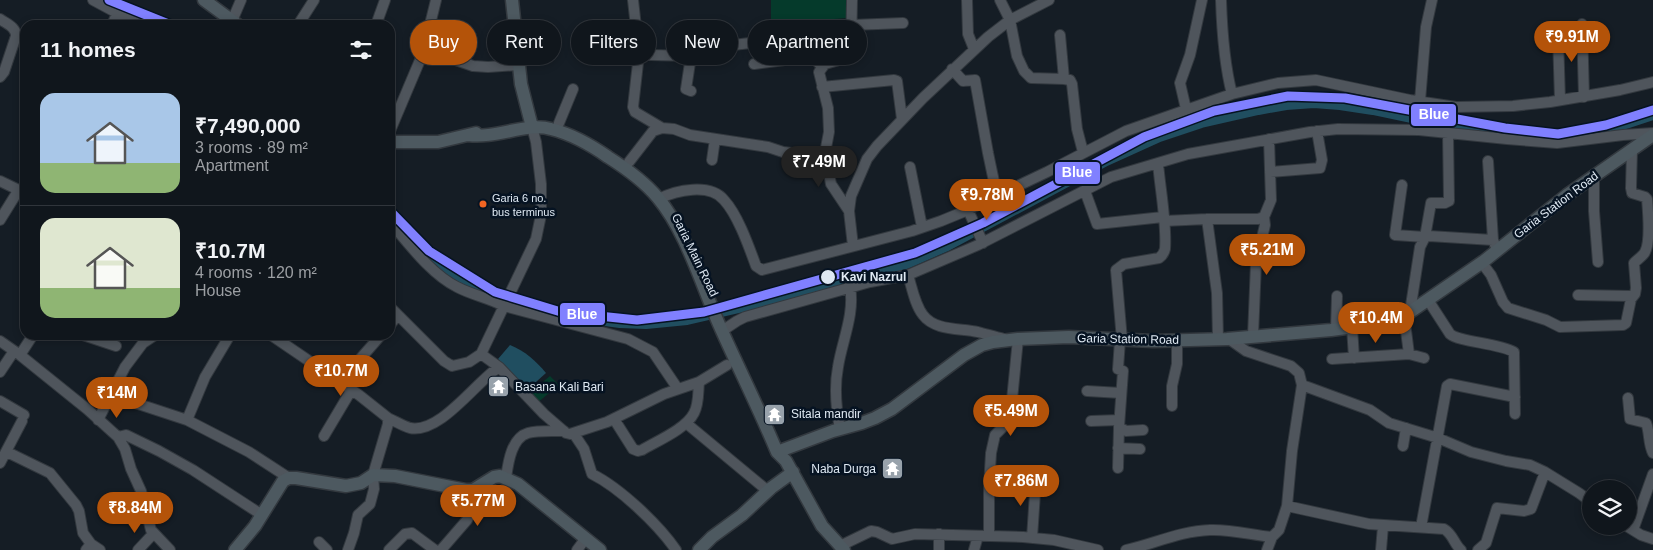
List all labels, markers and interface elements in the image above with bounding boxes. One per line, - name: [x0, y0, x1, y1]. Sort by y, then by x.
- chip: Buy: [410, 20, 477, 65]
- chip: Rent: [487, 20, 561, 65]
- chip: Filters: [571, 20, 656, 65]
- chip: New: [666, 20, 738, 65]
- chip: Apartment: [748, 20, 867, 65]
- pin: ₹9.91M: [1531, 20, 1613, 63]
- text: ₹9.91M: [1545, 28, 1599, 45]
- icon: filters: [347, 36, 375, 64]
- text: 11 homes: [40, 38, 136, 61]
- line badge: Blue: [1410, 103, 1457, 127]
- text: Blue: [1419, 106, 1449, 122]
- icon: home: [80, 113, 140, 173]
- text: ₹7,490,000: [195, 114, 300, 137]
- text: 3 rooms · 89 m²: [195, 139, 308, 156]
- pin: ₹7.49M: [778, 146, 860, 188]
- text: ₹7.49M: [792, 153, 846, 170]
- text: Apartment: [195, 157, 269, 174]
- line badge: Blue: [1054, 161, 1101, 185]
- text: Blue: [1062, 164, 1092, 180]
- street label: Garia Station Road: [1511, 169, 1601, 241]
- pin: ₹9.78M: [946, 178, 1028, 221]
- text: ₹9.78M: [960, 186, 1014, 203]
- place label: Garia 6 no. bus terminus: [492, 192, 555, 218]
- marker: Garia 6 no. bus terminus: [478, 199, 488, 209]
- street label: Garia Main Road: [669, 211, 721, 299]
- pin: ₹5.21M: [1226, 234, 1308, 276]
- icon: home: [80, 238, 140, 298]
- text: ₹10.7M: [195, 239, 265, 262]
- text: ₹5.21M: [1240, 241, 1294, 258]
- text: 4 rooms · 120 m²: [195, 264, 317, 281]
- marker: Kavi Nazrul: [819, 268, 837, 286]
- place label: Kavi Nazrul: [841, 270, 906, 284]
- text: House: [195, 282, 241, 299]
- line badge: Blue: [559, 302, 606, 326]
- pin: ₹10.4M: [1335, 302, 1417, 344]
- text: Blue: [567, 306, 597, 322]
- text: ₹10.4M: [1349, 309, 1403, 326]
- street label: Garia Station Road: [1077, 331, 1179, 347]
- pin: ₹10.7M: [300, 354, 382, 397]
- text: ₹10.7M: [314, 362, 368, 379]
- temple icon: Basana Kali Bari: [487, 375, 511, 399]
- pin: ₹14M: [87, 376, 147, 419]
- place label: Basana Kali Bari: [515, 380, 604, 394]
- text: ₹14M: [97, 384, 137, 401]
- pin: ₹5.49M: [970, 394, 1052, 437]
- temple icon: Sitala mandir: [763, 402, 787, 426]
- text: ₹5.49M: [984, 402, 1038, 419]
- place label: Sitala mandir: [791, 407, 861, 421]
- temple icon: Naba Durga: [880, 457, 904, 481]
- place label: Naba Durga: [811, 462, 876, 476]
- pin: ₹7.86M: [980, 464, 1062, 507]
- text: ₹7.86M: [994, 472, 1048, 489]
- map controls: [1582, 480, 1637, 535]
- button: layers: [1582, 480, 1637, 535]
- pin: ₹5.77M: [437, 484, 519, 527]
- pin: ₹8.84M: [94, 492, 176, 534]
- text: ₹5.77M: [451, 492, 505, 509]
- text: ₹8.84M: [108, 499, 162, 516]

